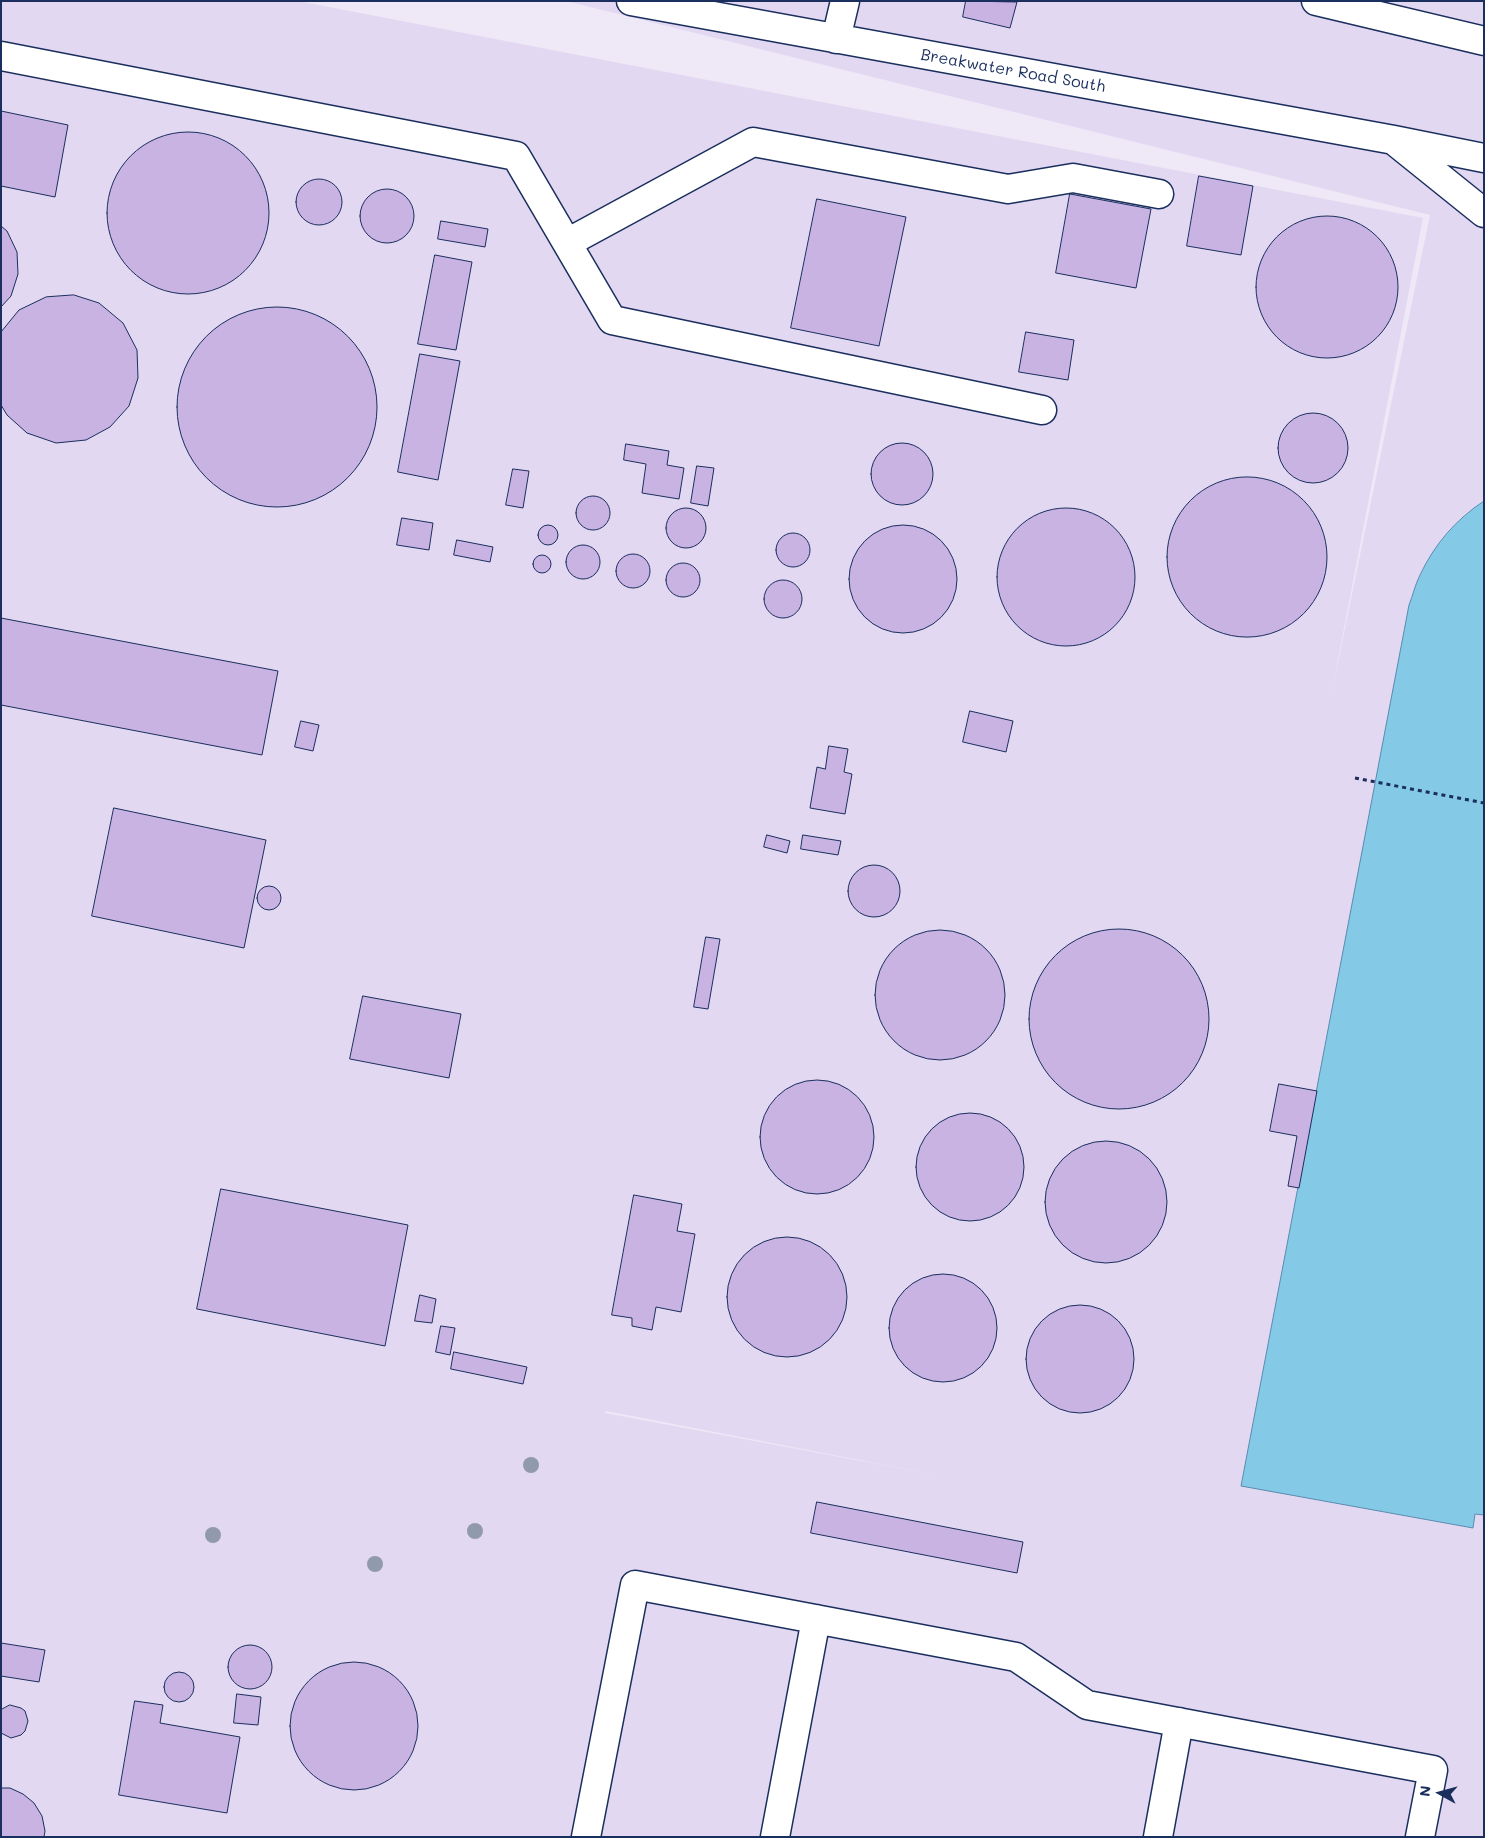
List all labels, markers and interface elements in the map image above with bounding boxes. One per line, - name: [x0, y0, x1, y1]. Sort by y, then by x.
- street label: Breakwater Road South: [919, 45, 1107, 97]
- north arrow: [1415, 1768, 1465, 1818]
- text: N: [1415, 1785, 1435, 1798]

